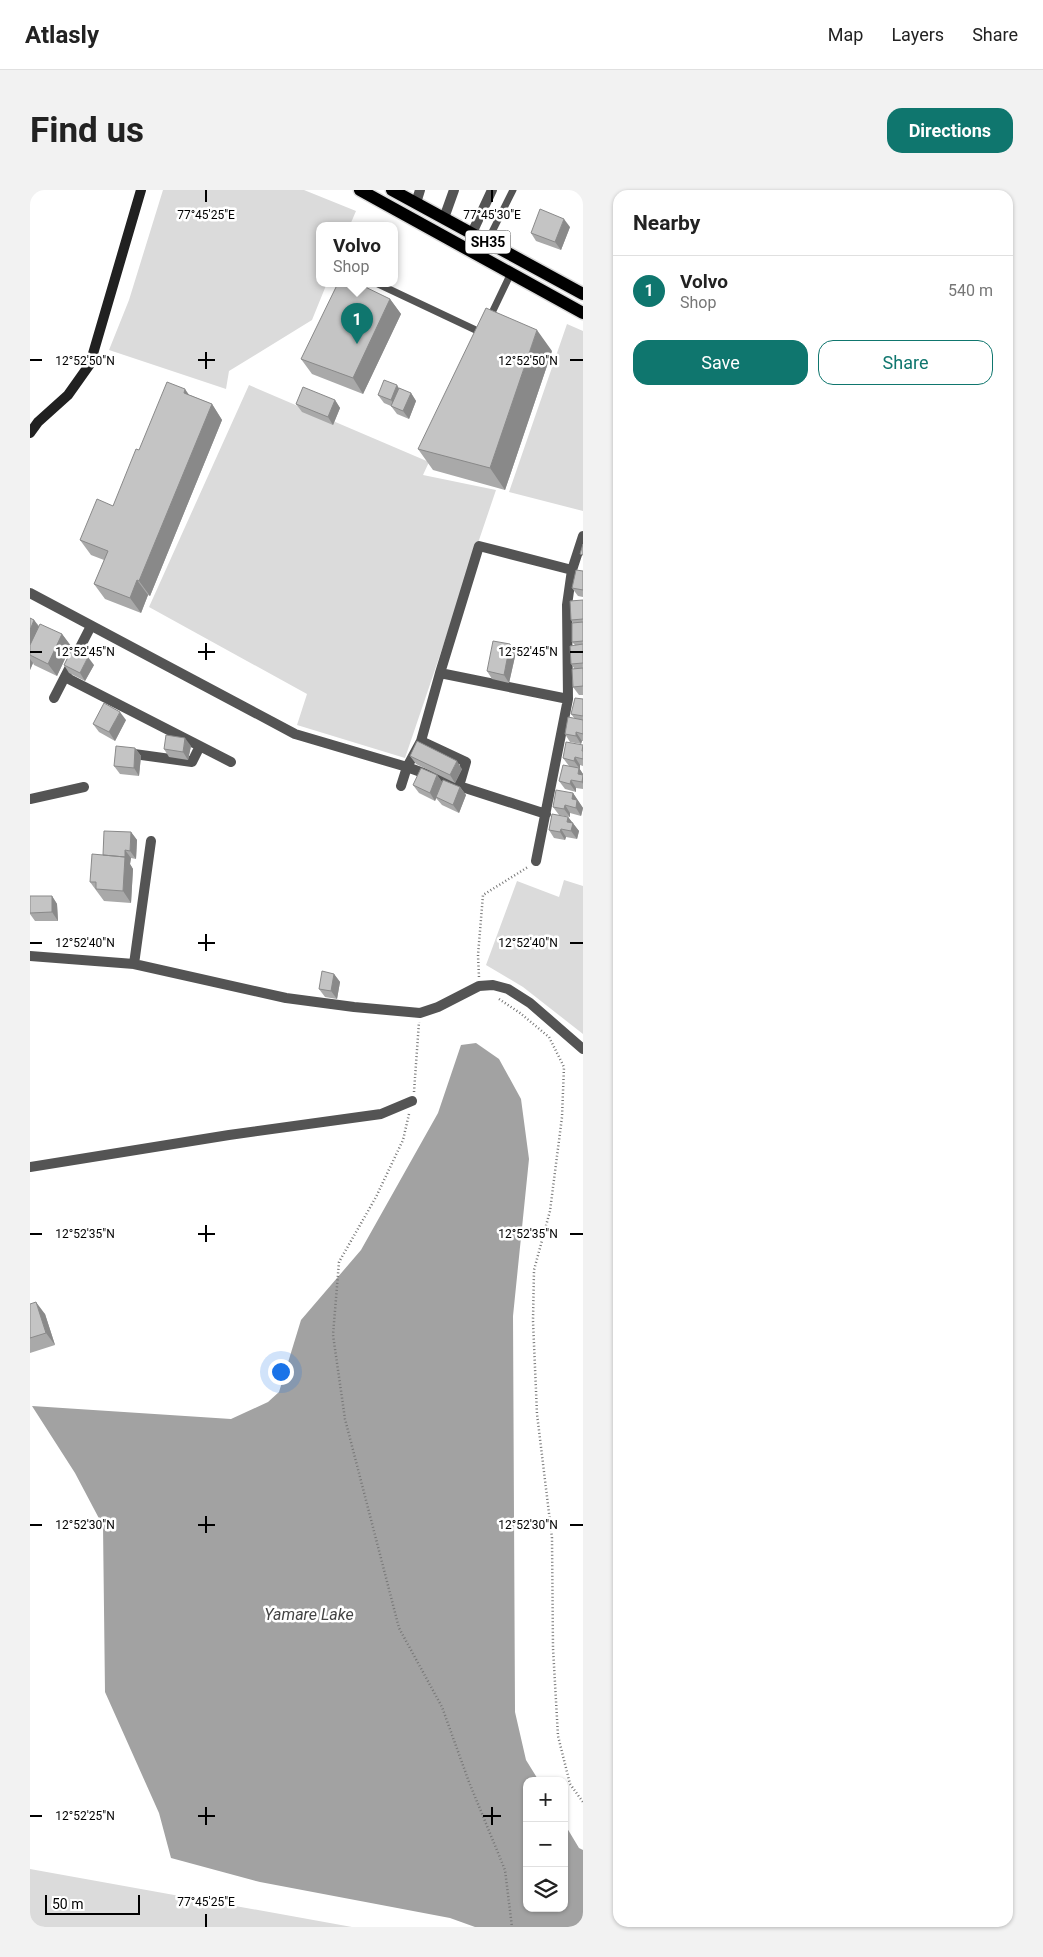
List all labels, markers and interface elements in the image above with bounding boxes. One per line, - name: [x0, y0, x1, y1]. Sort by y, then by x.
- text: Atlasly: [25, 21, 99, 49]
- text: Map: [828, 24, 863, 45]
- text: Layers: [891, 24, 944, 45]
- text: Share: [972, 24, 1018, 45]
- button: Directions: [887, 108, 1013, 153]
- text: Find us: [30, 110, 144, 151]
- text: 77°45'25"E: [177, 208, 235, 222]
- text: 77°45'30"E: [463, 208, 521, 222]
- text: Nearby: [633, 211, 700, 235]
- popup: [316, 222, 398, 287]
- road number: SH35: [466, 231, 510, 254]
- text: Volvo: [333, 234, 381, 257]
- text: Shop: [333, 257, 369, 276]
- text: Volvo: [680, 270, 728, 293]
- text: 1: [644, 281, 654, 300]
- text: 540 m: [948, 281, 993, 300]
- text: Shop: [680, 293, 716, 312]
- pin: 1: [341, 303, 373, 344]
- button: Save: [633, 340, 808, 385]
- button: Share: [818, 340, 993, 385]
- text: 12°52'50"N: [55, 354, 115, 368]
- text: 12°52'50"N: [498, 354, 558, 368]
- text: 12°52'45"N: [55, 645, 115, 659]
- text: 12°52'45"N: [498, 645, 558, 659]
- text: 12°52'40"N: [55, 936, 115, 950]
- text: 12°52'40"N: [498, 936, 558, 950]
- text: 12°52'35"N: [55, 1227, 115, 1241]
- text: 12°52'35"N: [498, 1227, 558, 1241]
- your location: [268, 1359, 294, 1385]
- text: 12°52'30"N: [55, 1518, 115, 1532]
- text: 12°52'30"N: [498, 1518, 558, 1532]
- water label: Yamare Lake: [264, 1605, 354, 1624]
- map controls: [523, 1777, 568, 1912]
- button: +: [523, 1777, 568, 1822]
- text: 12°52'25"N: [55, 1809, 115, 1823]
- button: −: [523, 1822, 568, 1867]
- button: layers: [523, 1867, 568, 1912]
- scale bar: [45, 1892, 140, 1915]
- text: 77°45'25"E: [177, 1895, 235, 1909]
- text: 50 m: [52, 1896, 84, 1912]

